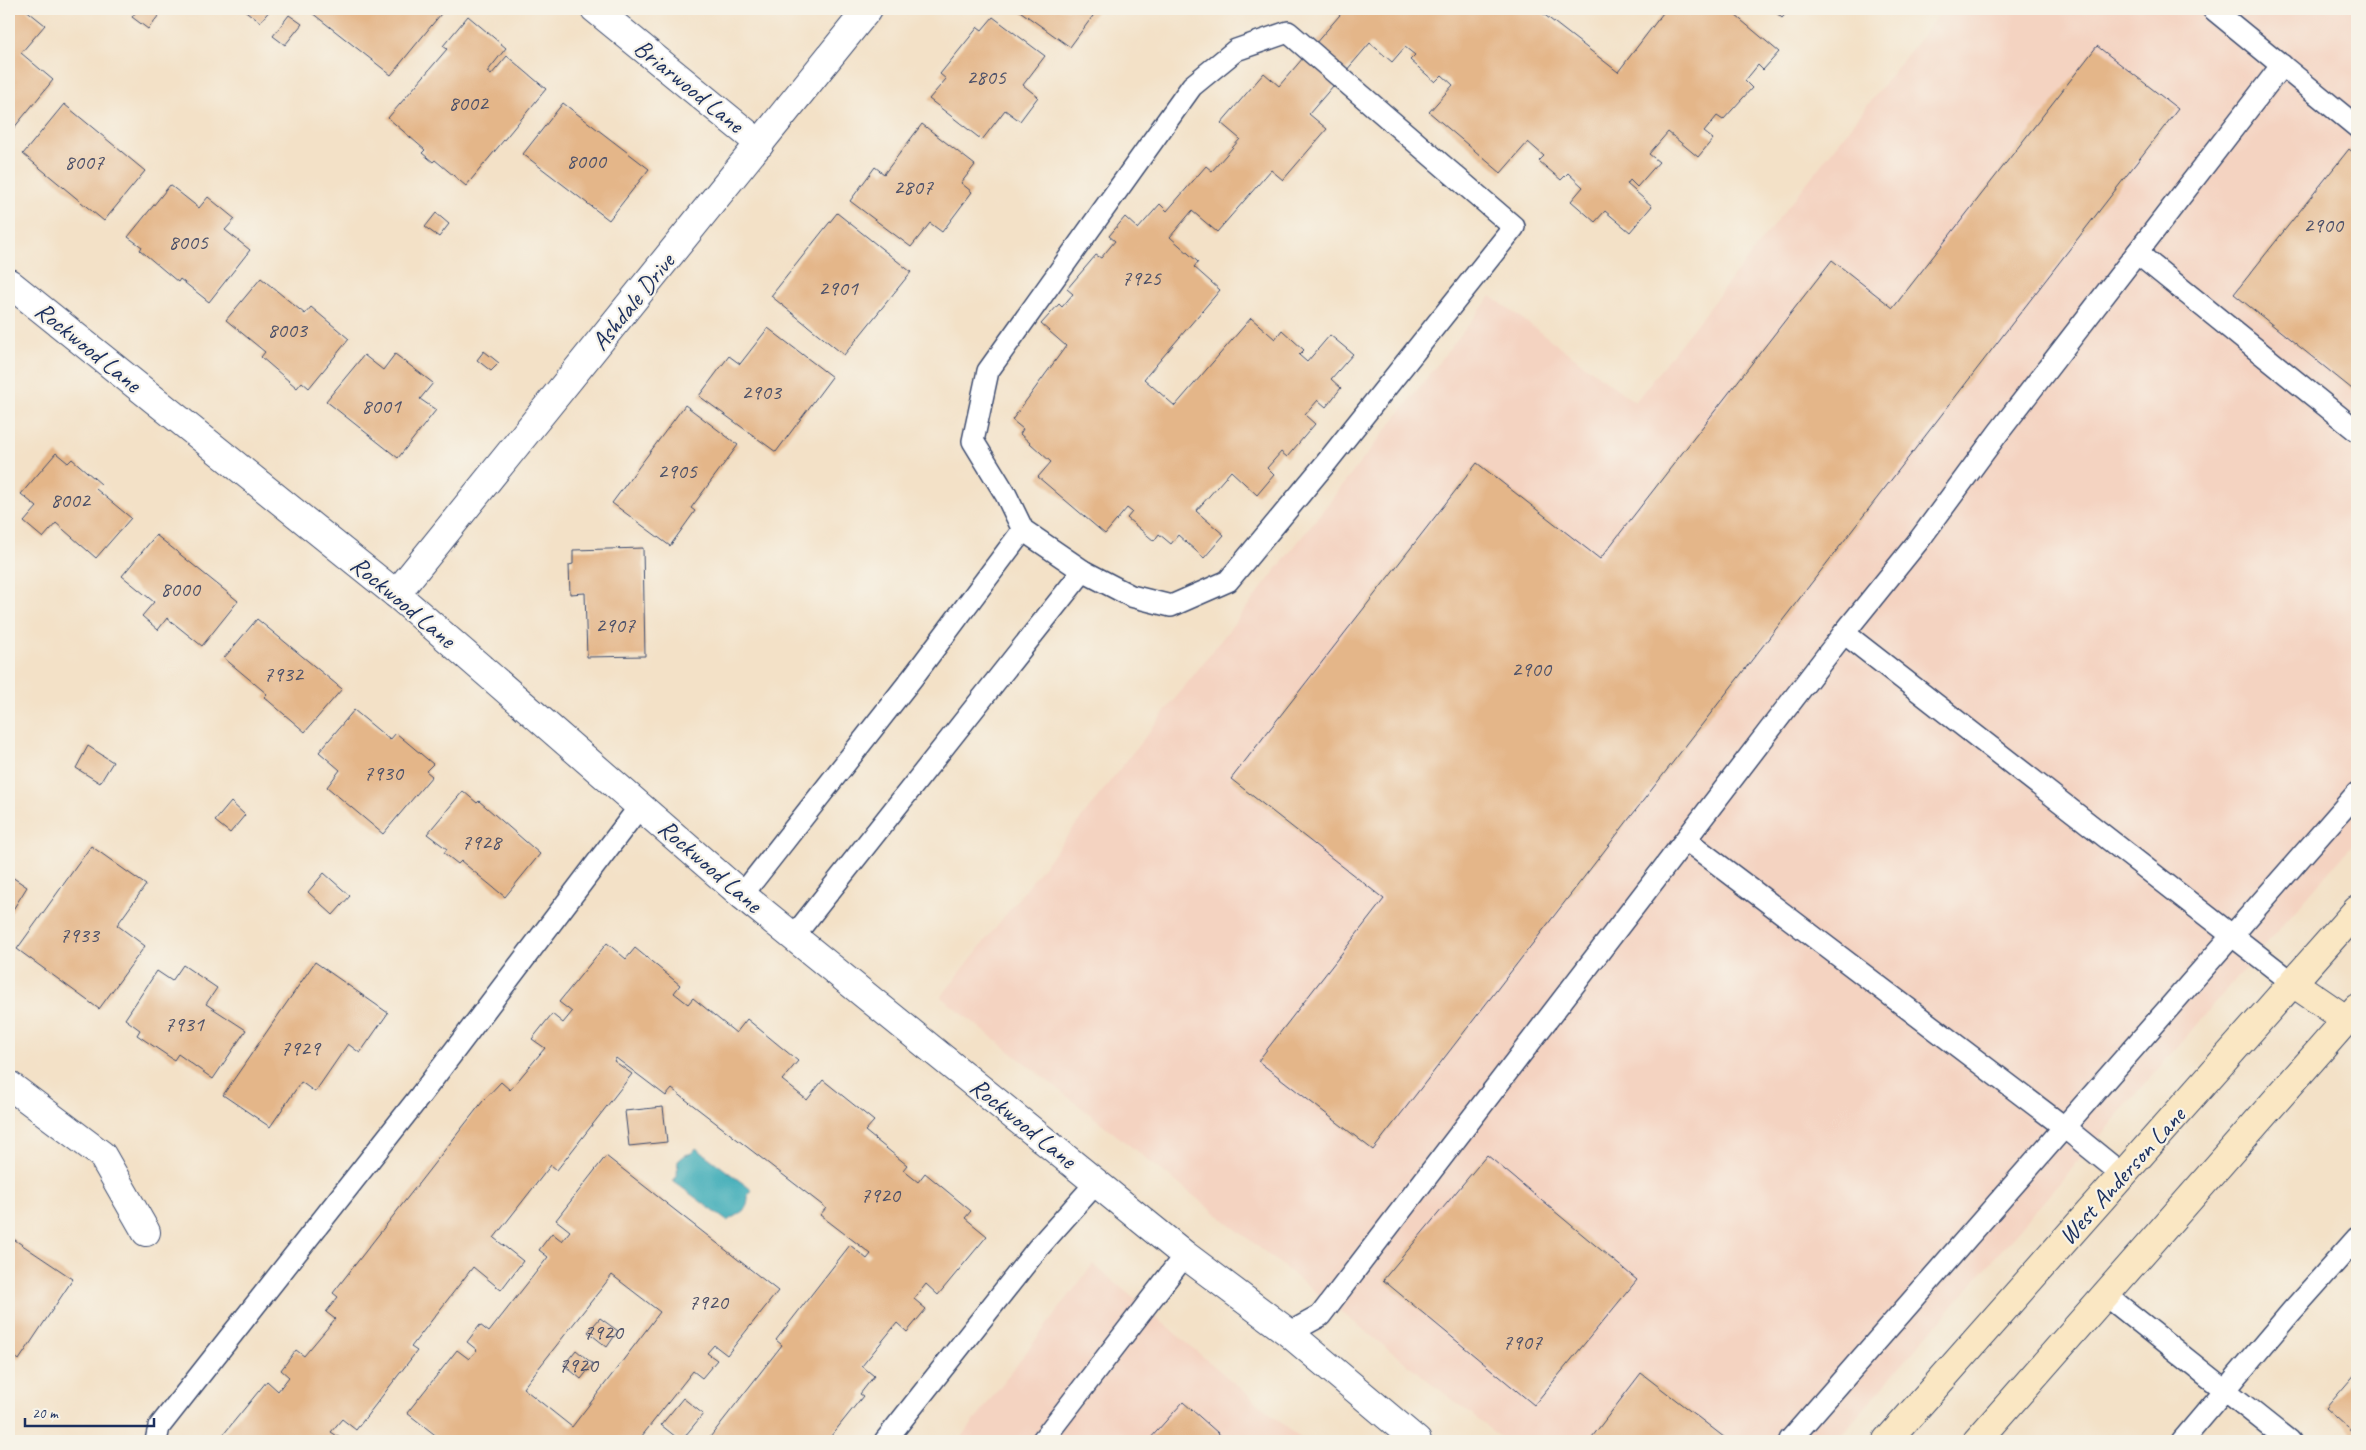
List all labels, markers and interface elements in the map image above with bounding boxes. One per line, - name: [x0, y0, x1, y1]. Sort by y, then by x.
- street label: Briarwood Lane: [628, 32, 752, 141]
- house number: 2805: [966, 63, 1007, 91]
- house number: 8002: [448, 89, 490, 117]
- house number: 8000: [566, 147, 608, 175]
- house number: 8007: [64, 148, 105, 176]
- house number: 2807: [893, 173, 934, 201]
- house number: 2900: [2303, 211, 2345, 239]
- house number: 8005: [168, 228, 209, 256]
- street label: Ashdale Drive: [584, 245, 683, 357]
- house number: 7925: [1121, 264, 1162, 292]
- house number: 2901: [818, 274, 859, 302]
- street label: Rockwood Lane: [28, 294, 149, 401]
- house number: 8003: [267, 316, 309, 344]
- house number: 2903: [741, 378, 783, 406]
- house number: 8001: [361, 392, 402, 420]
- house number: 2905: [657, 457, 698, 485]
- house number: 8002: [50, 486, 92, 514]
- street label: Rockwood Lane: [344, 549, 464, 656]
- house number: 8000: [160, 575, 202, 603]
- house number: 2907: [595, 611, 636, 639]
- house number: 2900: [1511, 655, 1553, 683]
- house number: 7932: [263, 660, 305, 688]
- house number: 7930: [363, 759, 405, 787]
- street label: Rockwood Lane: [651, 812, 770, 921]
- house number: 7928: [461, 828, 503, 856]
- house number: 7933: [59, 921, 101, 949]
- house number: 7931: [164, 1010, 205, 1038]
- house number: 7929: [280, 1034, 322, 1062]
- street label: Rockwood Lane: [963, 1070, 1084, 1177]
- street label: West Anderson Lane: [2052, 1099, 2194, 1252]
- house number: 7920: [860, 1181, 902, 1209]
- house number: 7920: [688, 1288, 730, 1316]
- house number: 7920: [583, 1318, 625, 1346]
- house number: 7907: [1502, 1328, 1543, 1356]
- house number: 7920: [558, 1351, 600, 1379]
- scale bar: [25, 1395, 154, 1427]
- text: 20 m: [32, 1404, 59, 1423]

